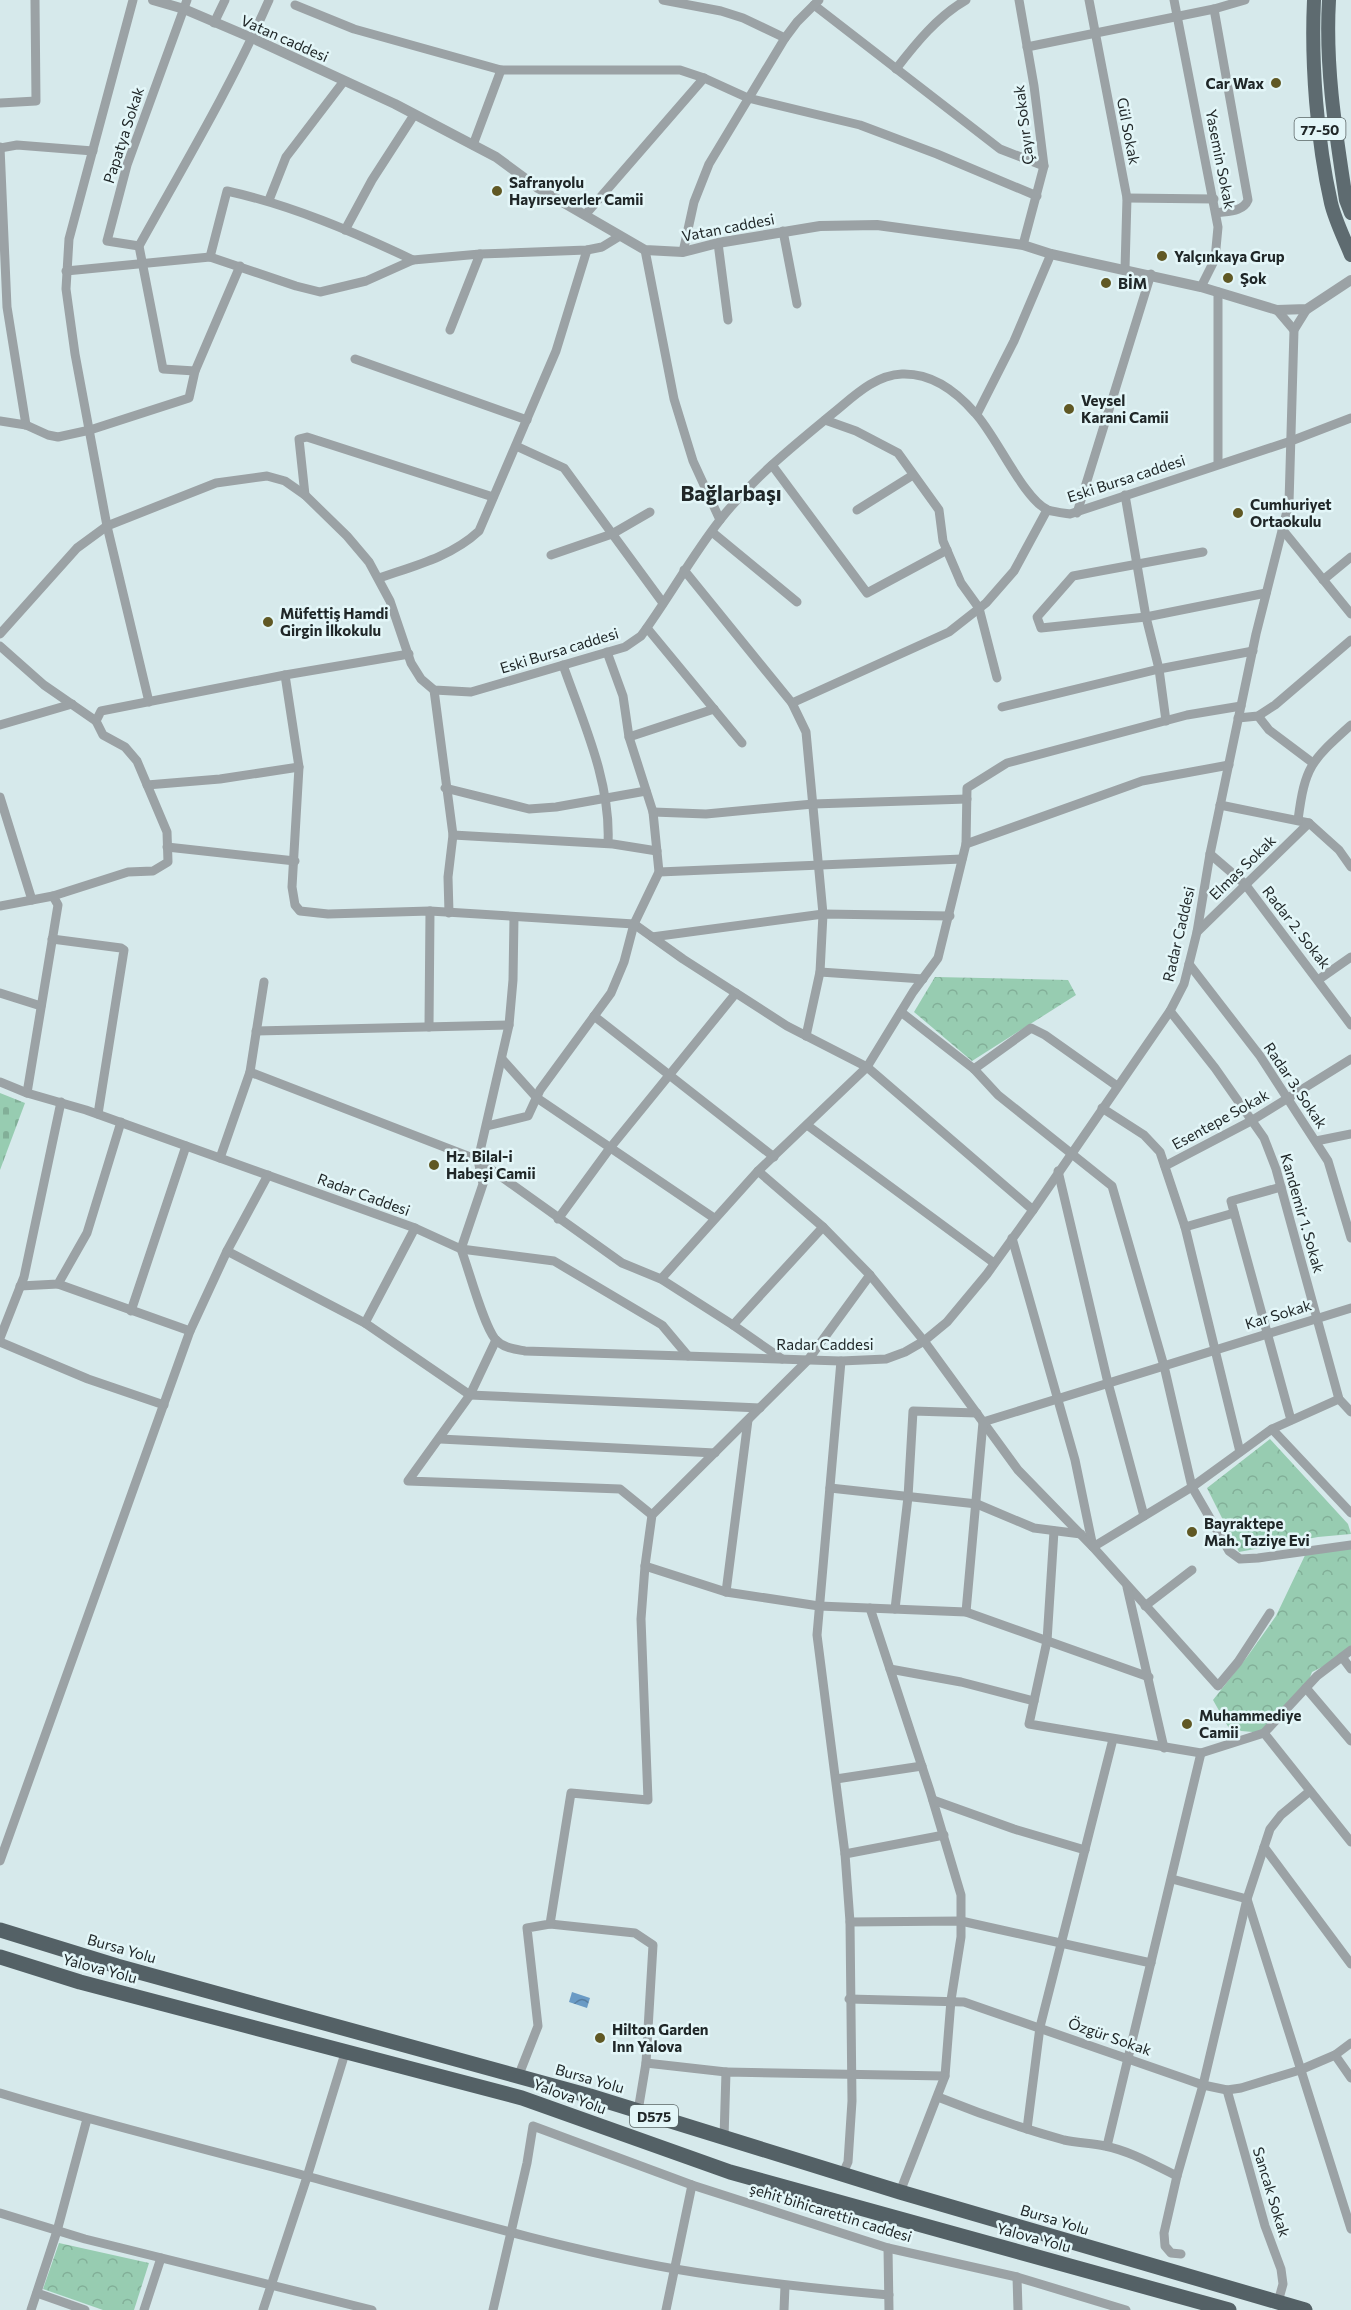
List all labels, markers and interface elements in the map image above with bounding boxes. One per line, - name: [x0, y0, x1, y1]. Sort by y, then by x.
- street label: Vatan caddesi: [238, 11, 332, 65]
- place label: Car Wax: [1206, 74, 1264, 92]
- marker: Car Wax: [1269, 76, 1283, 90]
- street label: Çayır Sokak: [1009, 84, 1037, 166]
- street label: Papatya Sokak: [99, 85, 147, 185]
- street label: Gül Sokak: [1114, 96, 1144, 166]
- street label: Yasemin Sokak: [1203, 108, 1239, 210]
- road number: 77-50: [1294, 118, 1346, 140]
- place label: Safranyolu Hayırseverler Camii: [509, 173, 644, 208]
- marker: Safranyolu Hayırseverler Camii: [490, 184, 504, 198]
- street label: Vatan caddesi: [680, 209, 776, 245]
- place label: Yalçınkaya Grup: [1174, 247, 1285, 265]
- marker: Yalçınkaya Grup: [1155, 249, 1169, 263]
- place label: Şok: [1240, 269, 1267, 287]
- marker: Şok: [1221, 271, 1235, 285]
- place label: BİM: [1118, 274, 1147, 292]
- marker: BİM: [1099, 276, 1113, 290]
- place label: Veysel Karani Camii: [1081, 391, 1169, 426]
- marker: Veysel Karani Camii: [1062, 402, 1076, 416]
- street label: Eski Bursa caddesi: [1065, 450, 1187, 506]
- district label: Bağlarbaşı: [680, 480, 782, 505]
- place label: Cumhuriyet Ortaokulu: [1250, 495, 1332, 530]
- marker: Cumhuriyet Ortaokulu: [1231, 506, 1245, 520]
- place label: Müfettiş Hamdi Girgin İlkokulu: [280, 604, 389, 639]
- marker: Müfettiş Hamdi Girgin İlkokulu: [261, 615, 275, 629]
- street label: Eski Bursa caddesi: [498, 623, 620, 677]
- street label: Elmas Sokak: [1205, 831, 1279, 903]
- street label: Radar 2. Sokak: [1259, 882, 1335, 972]
- street label: Radar Caddesi: [1158, 885, 1198, 983]
- street label: Radar 3. Sokak: [1261, 1039, 1331, 1131]
- street label: Esentepe Sokak: [1169, 1085, 1271, 1153]
- place label: Hz. Bilal-i Habeşi Camii: [446, 1147, 536, 1182]
- street label: Kandemir 1. Sokak: [1277, 1151, 1329, 1275]
- marker: Hz. Bilal-i Habeşi Camii: [427, 1158, 441, 1172]
- street label: Radar Caddesi: [315, 1169, 413, 1219]
- street label: Kar Sokak: [1243, 1295, 1313, 1333]
- street label: Radar Caddesi: [776, 1335, 874, 1353]
- place label: Bayraktepe Mah. Taziye Evi: [1204, 1514, 1310, 1549]
- marker: Bayraktepe Mah. Taziye Evi: [1185, 1525, 1199, 1539]
- place label: Muhammediye Camii: [1199, 1706, 1301, 1741]
- marker: Muhammediye Camii: [1180, 1717, 1194, 1731]
- street label: Bursa Yolu: [85, 1930, 159, 1966]
- street label: Yalova Yolu: [61, 1949, 139, 1987]
- street label: Özgür Sokak: [1066, 2013, 1154, 2059]
- place label: Hilton Garden Inn Yalova: [612, 2020, 708, 2055]
- marker: Hilton Garden Inn Yalova: [593, 2031, 607, 2045]
- street label: Bursa Yolu: [553, 2060, 627, 2096]
- street label: Yalova Yolu: [531, 2074, 609, 2118]
- road number: D575: [630, 2105, 678, 2127]
- street label: Sancak Sokak: [1250, 2145, 1294, 2239]
- street label: şehit bihicarettin caddesi: [748, 2179, 914, 2245]
- street label: Bursa Yolu: [1018, 2200, 1092, 2238]
- street label: Yalova Yolu: [995, 2218, 1073, 2256]

